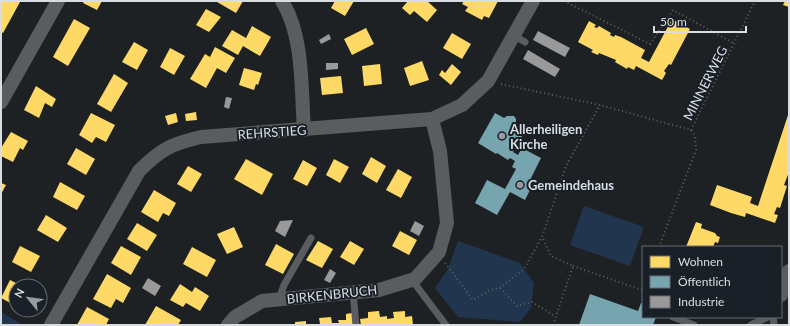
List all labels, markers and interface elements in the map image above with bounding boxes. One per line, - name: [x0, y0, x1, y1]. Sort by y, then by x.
- scale bar: [654, 8, 746, 34]
- text: 50 m: [660, 14, 687, 29]
- street label: MINNERWEG: [679, 43, 731, 123]
- place label: Allerheiligen Kirche: [509, 121, 582, 152]
- street label: REHRSTIEG: [237, 122, 307, 142]
- marker: Allerheiligen Kirche: [497, 131, 507, 141]
- place label: Gemeindehaus: [528, 177, 614, 193]
- marker: Gemeindehaus: [515, 180, 525, 190]
- legend: [642, 246, 782, 318]
- text: Wohnen: [678, 254, 723, 269]
- text: Öffentlich: [678, 274, 731, 289]
- north arrow: [8, 278, 48, 318]
- street label: BIRKENBRUCH: [286, 281, 378, 307]
- text: N: [11, 286, 27, 300]
- text: Industrie: [678, 294, 724, 309]

